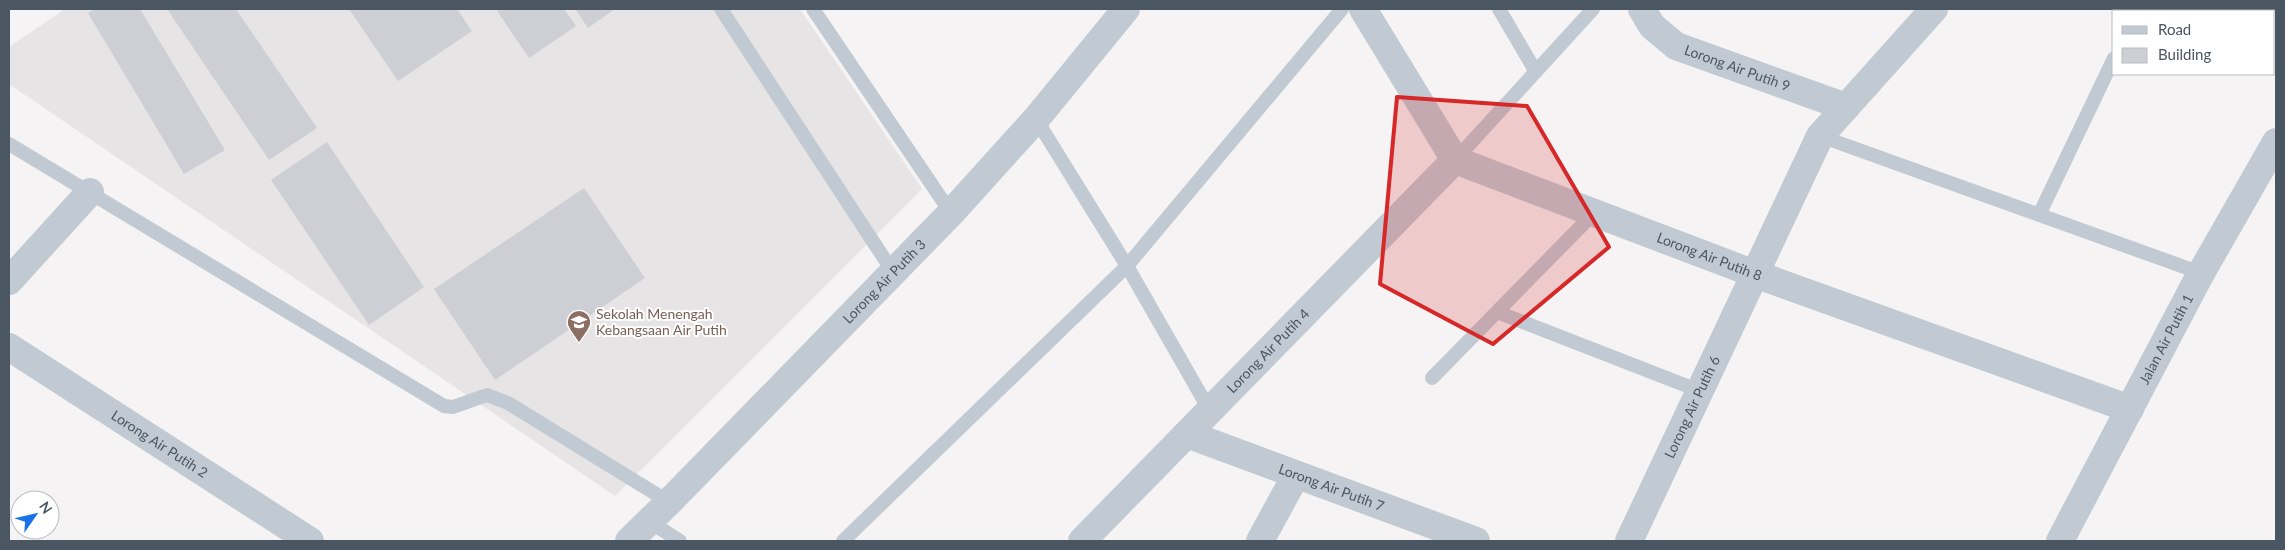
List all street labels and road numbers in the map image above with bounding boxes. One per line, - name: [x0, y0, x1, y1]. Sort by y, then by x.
- street label: Lorong Air Putih 9: [1682, 41, 1793, 94]
- street label: Lorong Air Putih 8: [1655, 229, 1764, 284]
- street label: Lorong Air Putih 3: [839, 235, 929, 327]
- street label: Jalan Air Putih 1: [2135, 291, 2196, 387]
- street label: Lorong Air Putih 4: [1223, 305, 1313, 396]
- street label: Lorong Air Putih 6: [1660, 353, 1723, 461]
- street label: Lorong Air Putih 2: [108, 406, 211, 481]
- street label: Lorong Air Putih 7: [1277, 460, 1387, 514]

